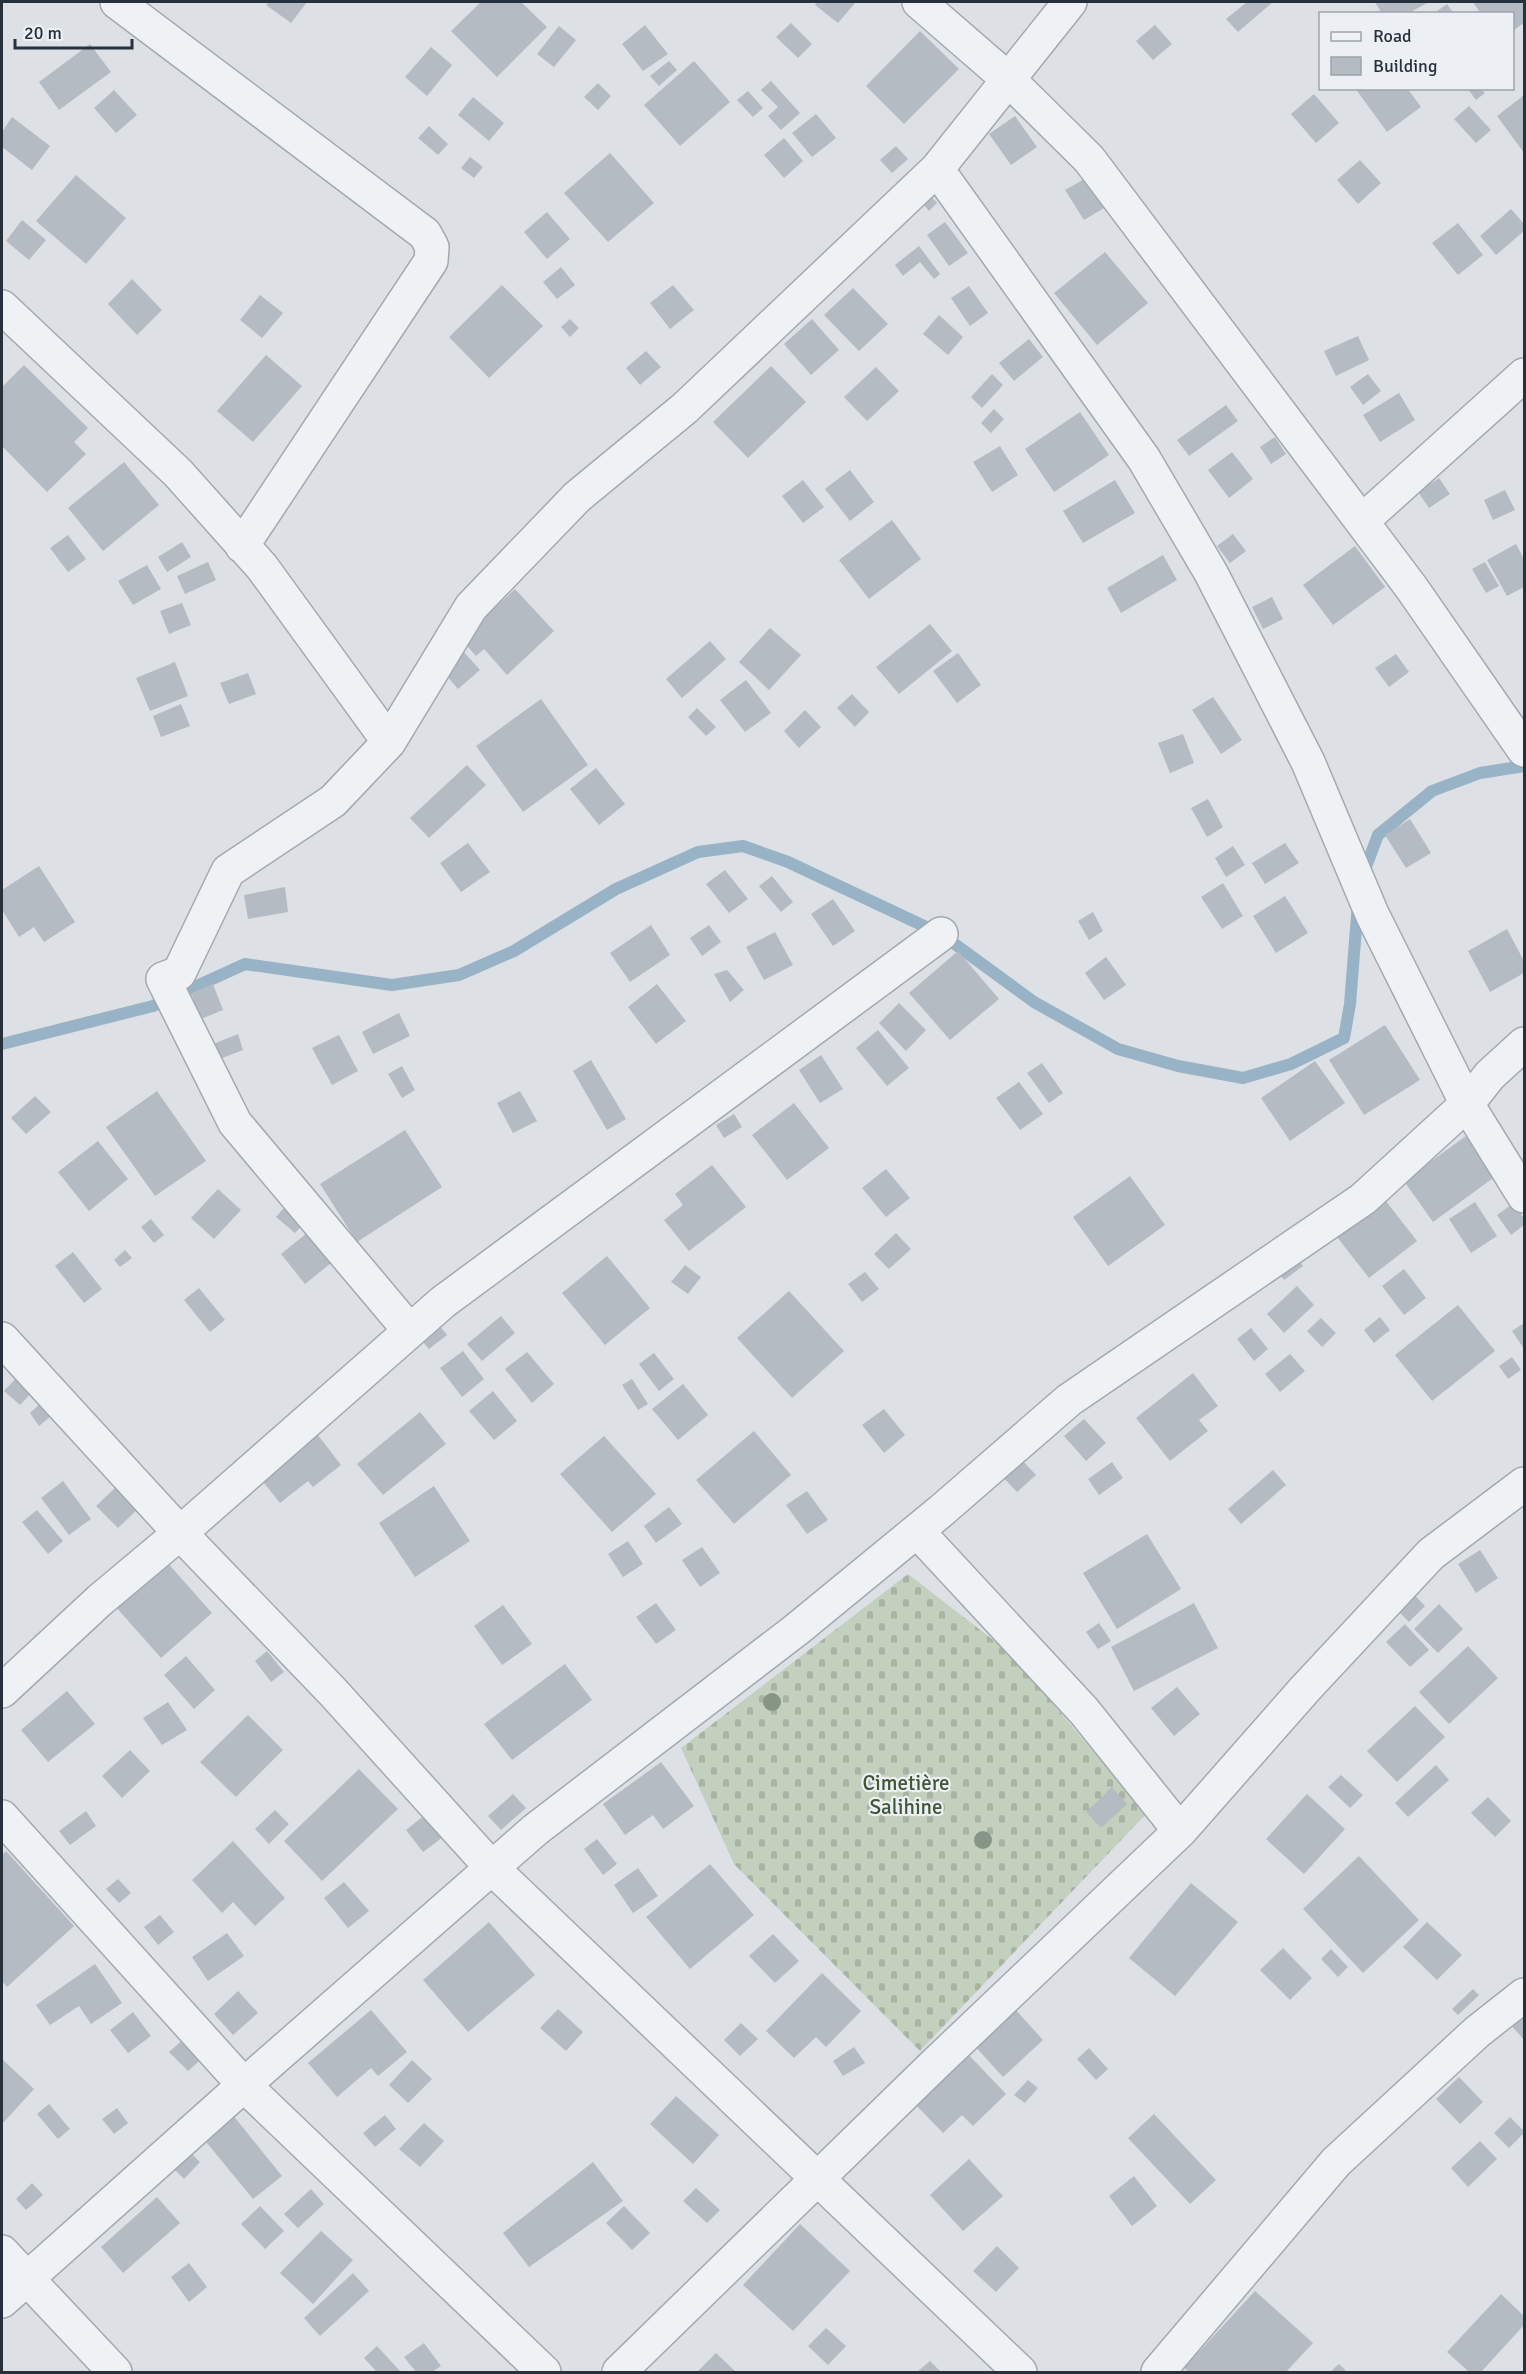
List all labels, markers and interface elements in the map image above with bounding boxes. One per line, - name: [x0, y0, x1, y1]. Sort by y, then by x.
- scale bar: [15, 12, 132, 50]
- legend: [1319, 12, 1514, 90]
- text: 20 m: [24, 22, 62, 44]
- text: Road: [1373, 25, 1412, 47]
- text: Building: [1373, 55, 1437, 77]
- park label: Cimetière Salihine: [862, 1770, 950, 1820]

